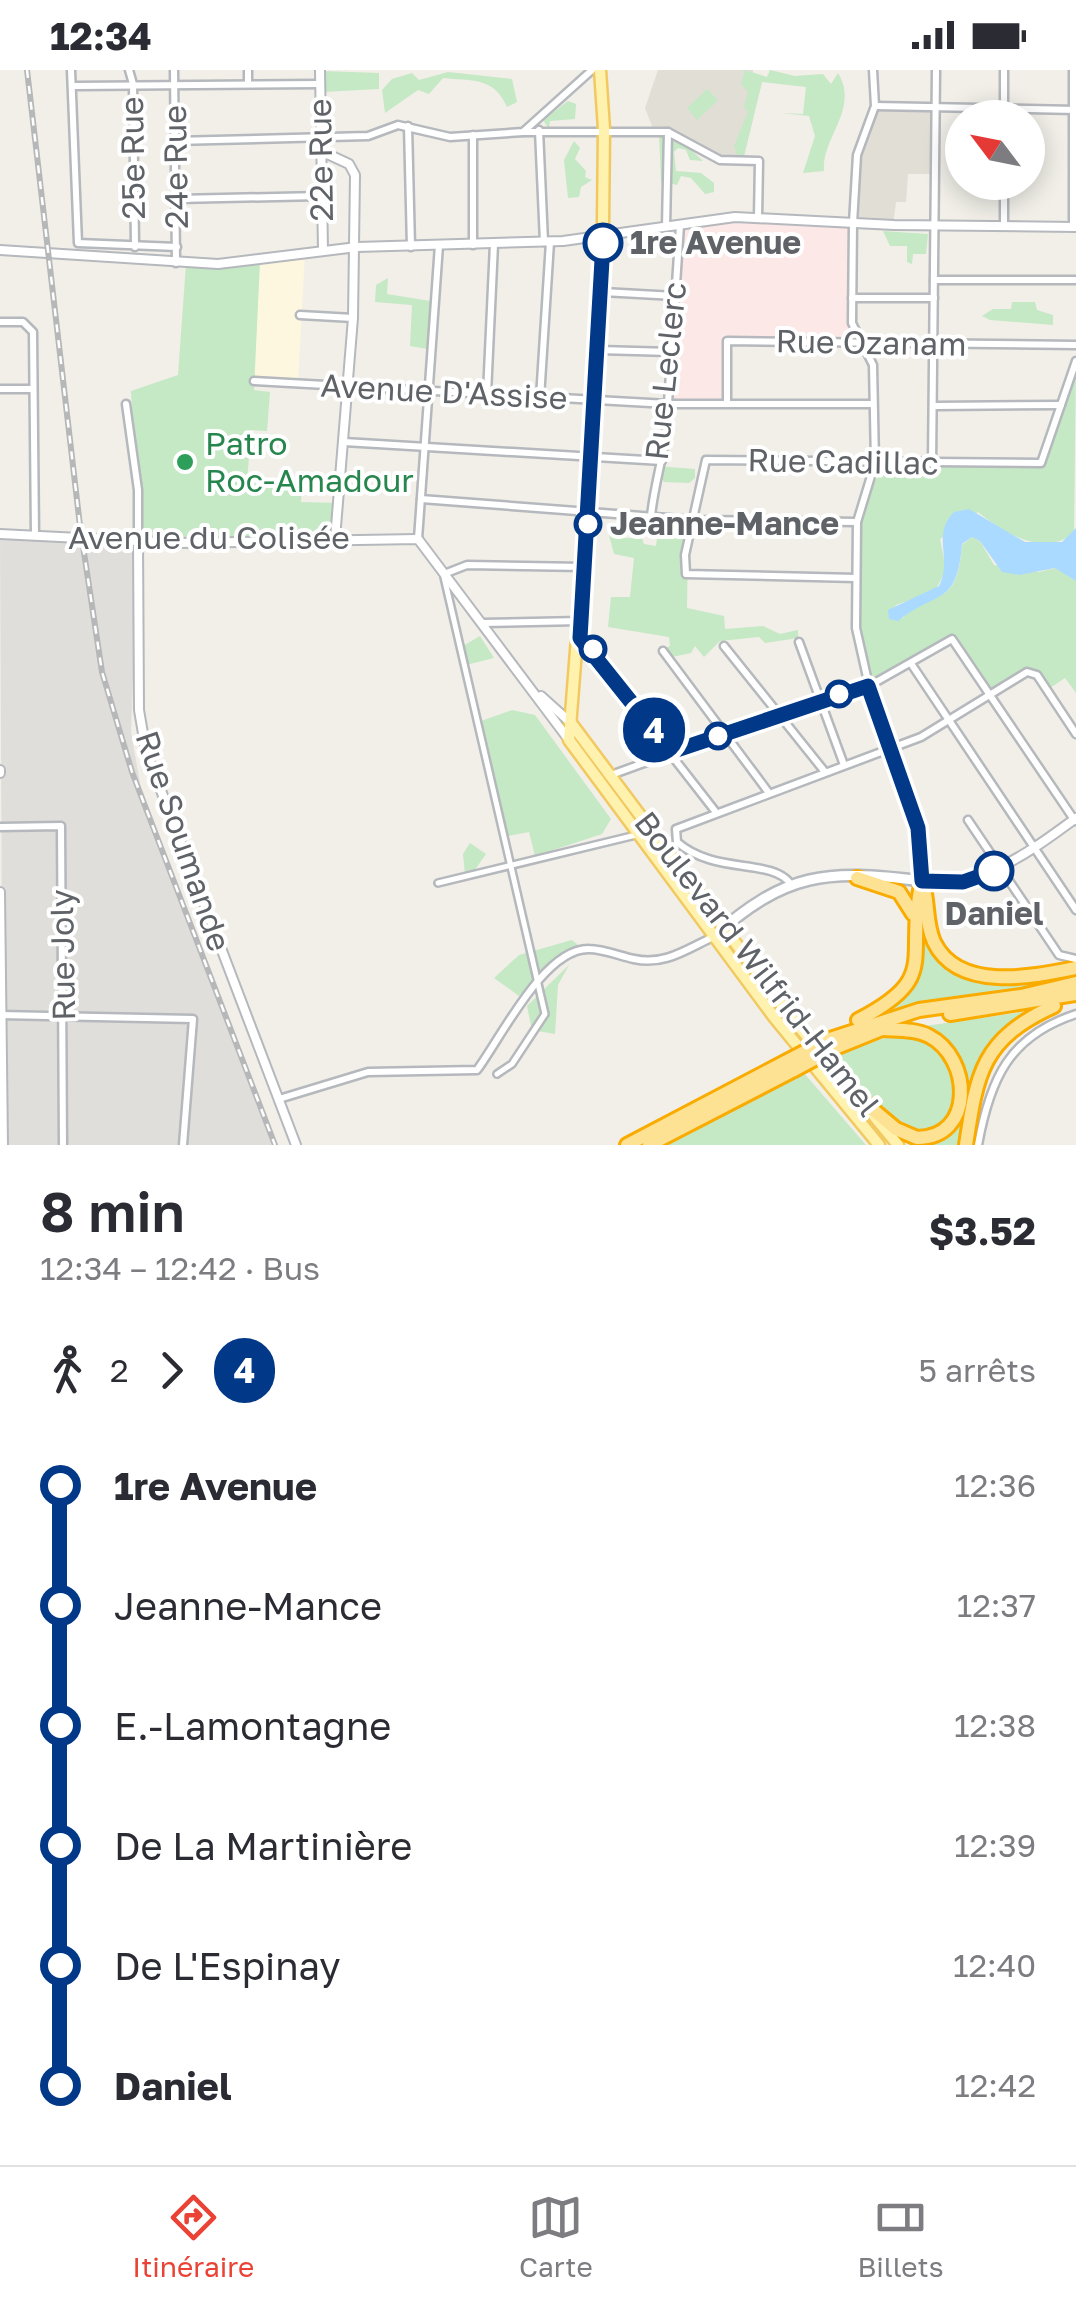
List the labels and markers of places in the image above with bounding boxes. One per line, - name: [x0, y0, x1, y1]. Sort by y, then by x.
- place label: 1re Avenue: [630, 223, 801, 261]
- marker: 1re Avenue: [584, 224, 622, 262]
- place label: Patro Roc-Amadour: [205, 424, 414, 499]
- marker: Patro Roc-Amadour: [174, 451, 196, 473]
- place label: Jeanne-Mance: [610, 504, 839, 542]
- marker: Jeanne-Mance: [575, 511, 601, 537]
- unlabelled marker: [580, 636, 606, 662]
- unlabelled marker: [826, 681, 852, 707]
- unlabelled marker: [705, 723, 731, 749]
- marker: Daniel: [975, 852, 1013, 890]
- place label: Daniel: [944, 894, 1044, 932]

